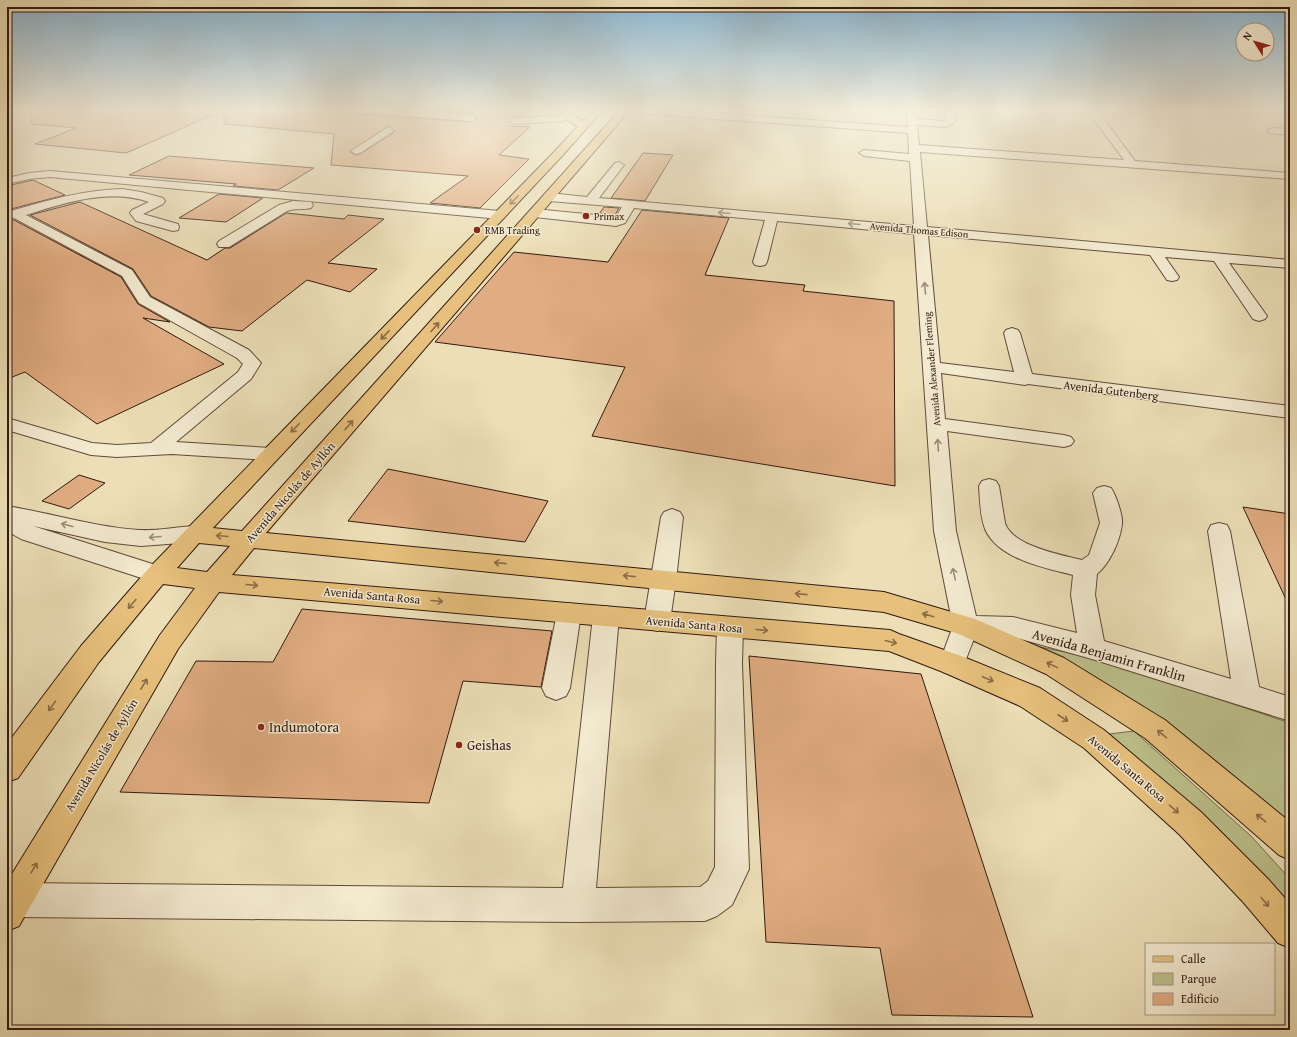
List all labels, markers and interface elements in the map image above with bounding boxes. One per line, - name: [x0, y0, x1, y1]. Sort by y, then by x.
- north arrow: [1235, 22, 1275, 62]
- text: N: [1238, 28, 1256, 44]
- one-way arrow: [509, 195, 519, 205]
- place label: Primax: [594, 209, 625, 224]
- one-way arrow: [718, 209, 731, 216]
- marker: Primax: [581, 211, 591, 221]
- street label: Avenida Thomas Edison: [869, 218, 969, 242]
- one-way arrow: [848, 221, 861, 228]
- place label: RMB Trading: [485, 223, 540, 238]
- marker: RMB Trading: [472, 225, 482, 235]
- one-way arrow: [921, 282, 929, 295]
- street label: Avenida Alexander Fleming: [920, 311, 944, 427]
- one-way arrow: [430, 322, 439, 332]
- one-way arrow: [381, 329, 390, 340]
- street label: Avenida Gutenberg: [1062, 376, 1160, 404]
- one-way arrow: [344, 419, 353, 430]
- one-way arrow: [291, 423, 300, 433]
- street label: Avenida Nicolás de Ayllón: [241, 438, 339, 546]
- one-way arrow: [935, 439, 942, 452]
- one-way arrow: [61, 521, 74, 528]
- one-way arrow: [216, 532, 229, 540]
- one-way arrow: [149, 533, 162, 540]
- one-way arrow: [494, 560, 507, 567]
- one-way arrow: [950, 568, 958, 581]
- one-way arrow: [623, 573, 636, 580]
- one-way arrow: [245, 581, 258, 589]
- street label: Avenida Santa Rosa: [323, 582, 421, 608]
- one-way arrow: [794, 590, 807, 597]
- one-way arrow: [430, 597, 443, 605]
- one-way arrow: [128, 599, 137, 609]
- street label: Avenida Santa Rosa: [645, 611, 743, 637]
- one-way arrow: [922, 611, 935, 618]
- street label: Avenida Benjamin Franklin: [1030, 624, 1188, 687]
- one-way arrow: [755, 626, 768, 633]
- one-way arrow: [884, 639, 897, 647]
- one-way arrow: [1046, 661, 1058, 668]
- one-way arrow: [981, 676, 993, 684]
- one-way arrow: [140, 678, 148, 690]
- street label: Avenida Nicolás de Ayllón: [61, 695, 142, 815]
- one-way arrow: [48, 700, 56, 711]
- one-way arrow: [1057, 714, 1068, 723]
- place label: Indumotora: [269, 717, 340, 737]
- marker: Indumotora: [256, 722, 266, 732]
- street label: Avenida Santa Rosa: [1084, 730, 1170, 806]
- one-way arrow: [1157, 730, 1167, 739]
- place label: Geishas: [467, 735, 511, 755]
- marker: Geishas: [454, 740, 464, 750]
- one-way arrow: [1169, 804, 1179, 813]
- one-way arrow: [1256, 814, 1267, 823]
- one-way arrow: [31, 862, 39, 874]
- one-way arrow: [1261, 896, 1270, 907]
- legend: [1145, 943, 1275, 1015]
- text: Calle: [1181, 950, 1206, 967]
- text: Parque: [1181, 970, 1217, 987]
- text: Edificio: [1181, 990, 1219, 1007]

